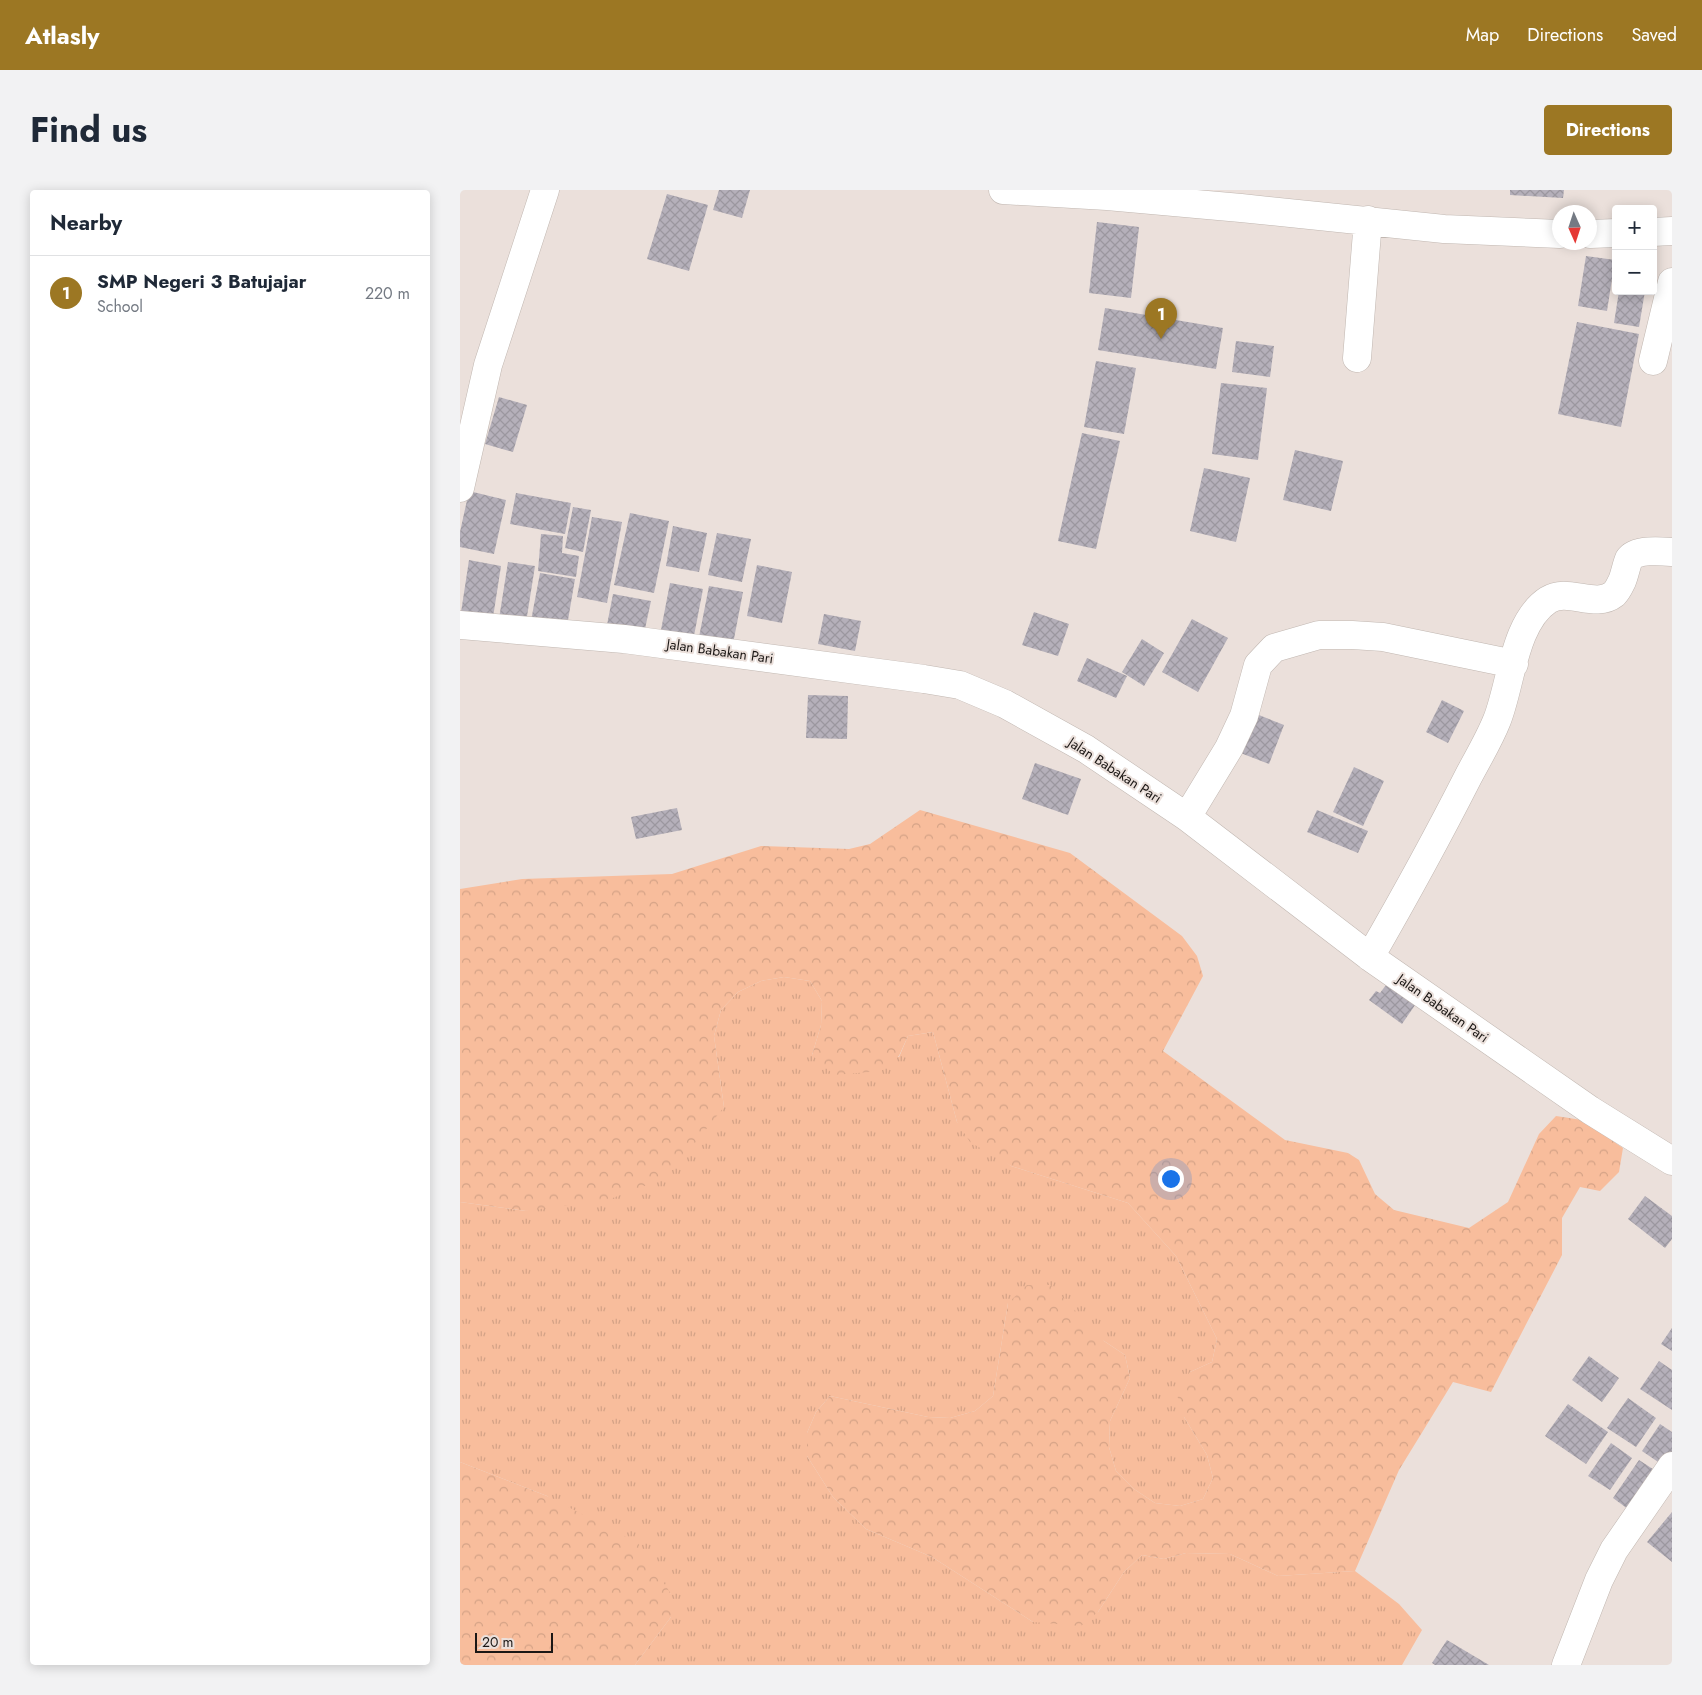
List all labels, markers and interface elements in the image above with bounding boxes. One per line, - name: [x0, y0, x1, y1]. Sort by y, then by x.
- text: Atlasly: [25, 18, 100, 53]
- text: Map: [1466, 22, 1499, 48]
- text: Directions: [1527, 22, 1603, 48]
- text: Saved: [1631, 22, 1677, 48]
- text: Find us: [30, 105, 147, 155]
- button: Directions: [1544, 105, 1672, 155]
- north arrow: [1552, 205, 1597, 250]
- map controls: [1612, 205, 1657, 295]
- button: +: [1612, 205, 1657, 250]
- text: Nearby: [50, 208, 122, 238]
- button: −: [1612, 250, 1657, 295]
- text: SMP Negeri 3 Batujajar: [97, 268, 307, 295]
- text: 1: [62, 282, 70, 305]
- text: 220 m: [365, 282, 410, 305]
- text: School: [97, 295, 143, 318]
- pin: 1: [1145, 298, 1177, 339]
- street label: Jalan Babakan Pari: [663, 633, 775, 668]
- street label: Jalan Babakan Pari: [1063, 731, 1166, 808]
- street label: Jalan Babakan Pari: [1392, 968, 1493, 1047]
- your location: [1158, 1166, 1184, 1192]
- scale bar: [475, 1630, 552, 1653]
- text: 20 m: [482, 1632, 514, 1652]

